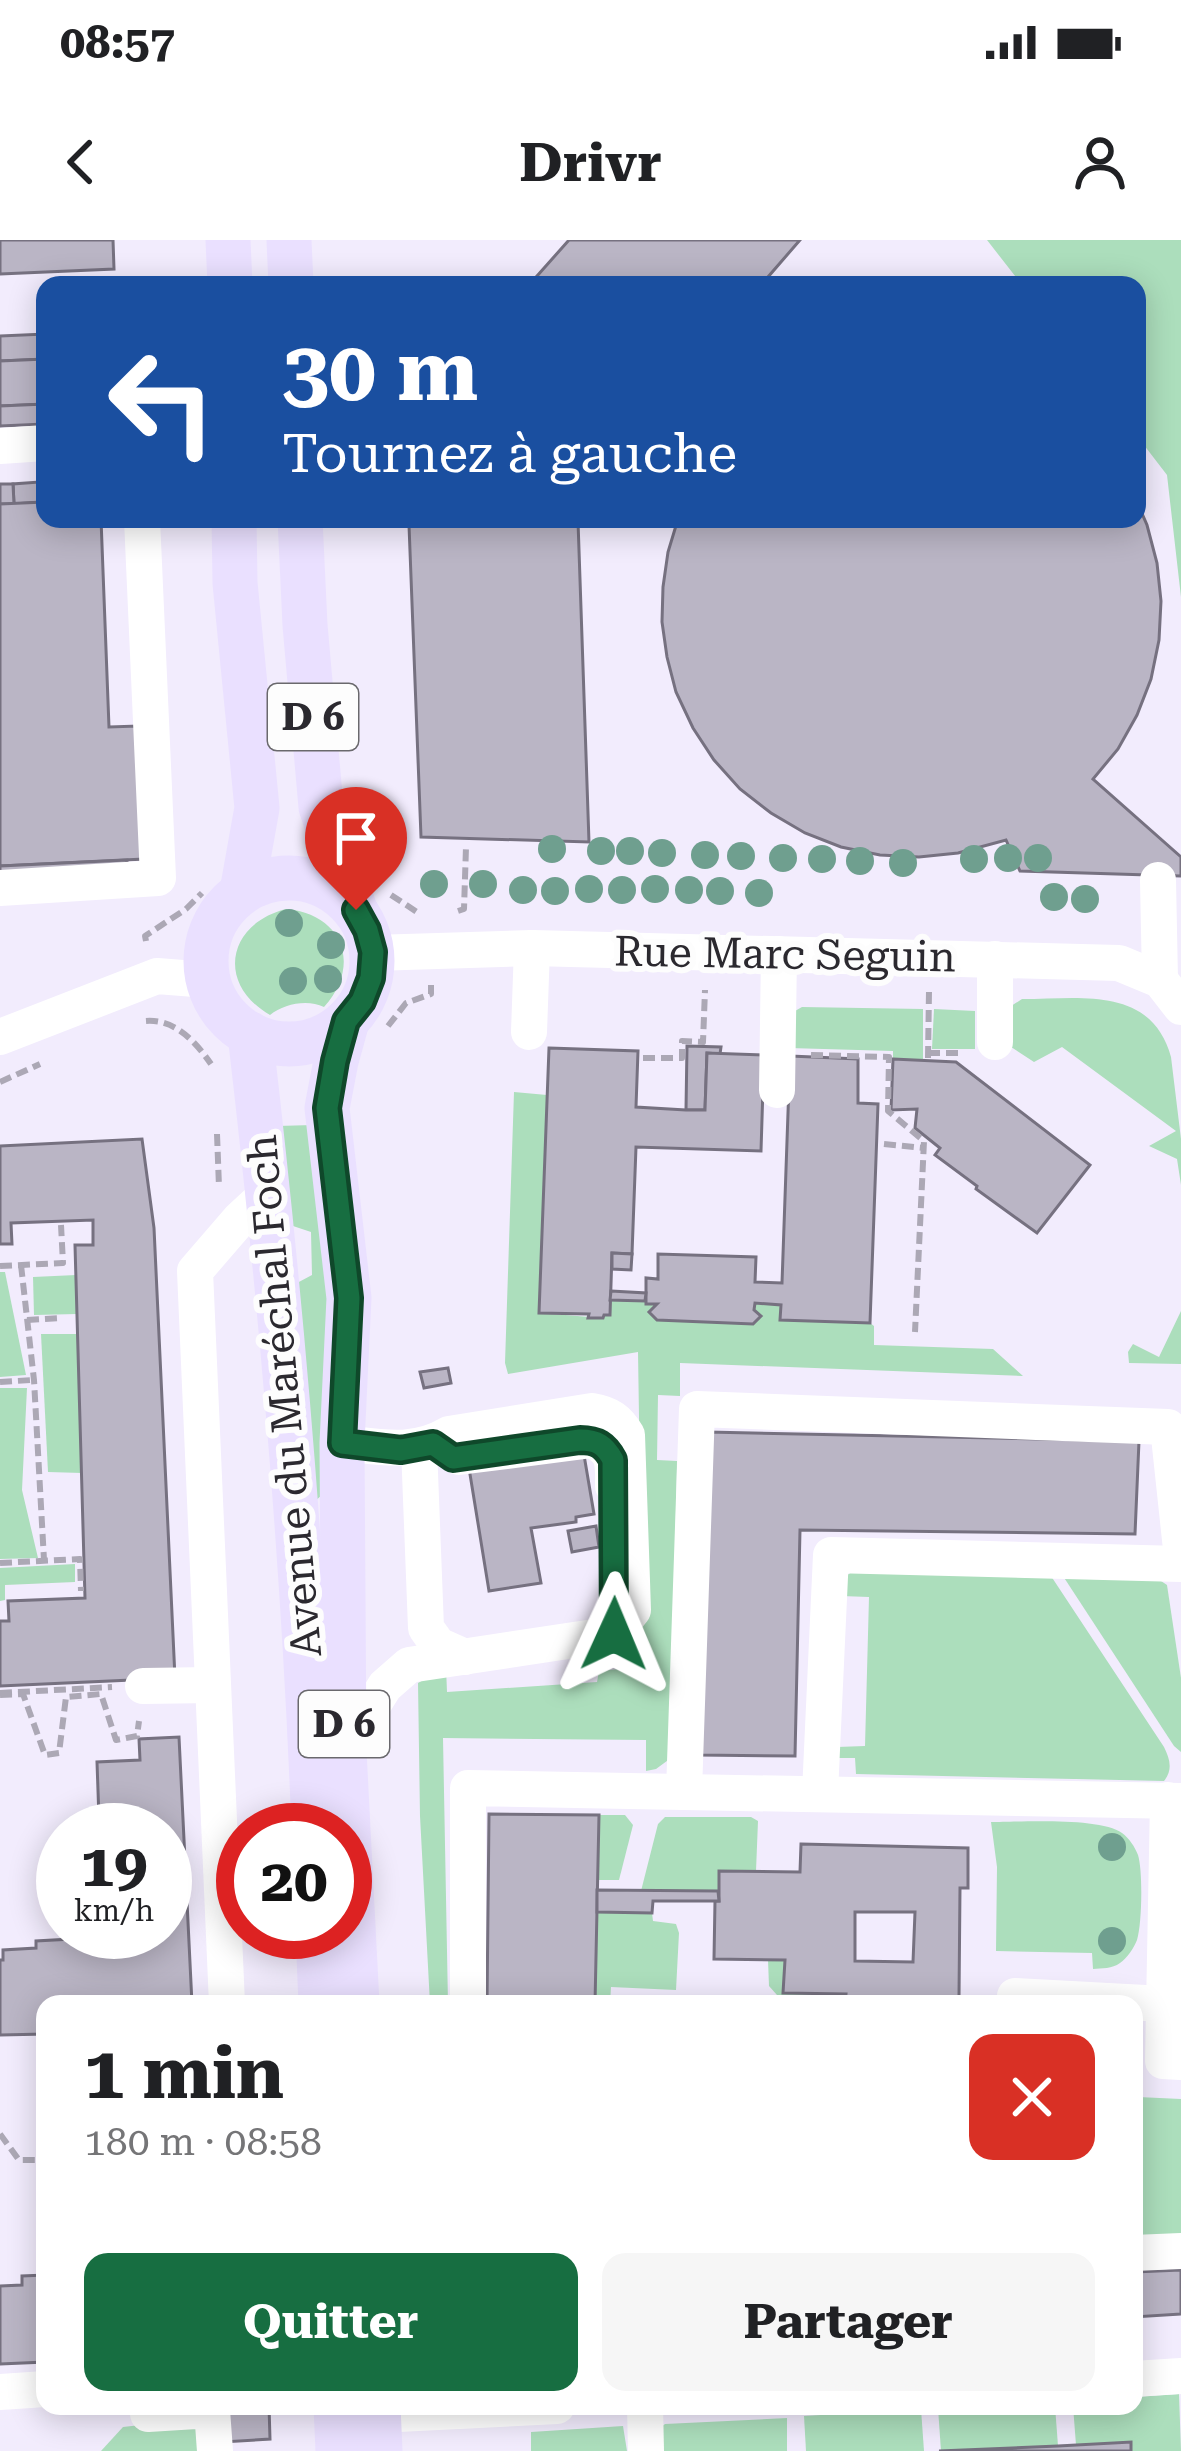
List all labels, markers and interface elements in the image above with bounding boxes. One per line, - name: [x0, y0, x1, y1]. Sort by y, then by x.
- text: 08:57: [60, 16, 175, 69]
- icon: back: [48, 129, 114, 195]
- icon: person: [1067, 129, 1133, 195]
- text: Drivr: [519, 131, 662, 194]
- text: 30 m: [282, 322, 478, 420]
- icon: left: [84, 324, 240, 480]
- text: Tournez à gauche: [282, 422, 737, 485]
- road number: D 6: [268, 684, 358, 750]
- pin: [305, 787, 407, 910]
- icon: arrive: [323, 805, 389, 871]
- street label: Rue Marc Seguin: [614, 927, 956, 981]
- street label: Avenue du Maréchal Foch: [237, 1133, 331, 1659]
- position arrow: [551, 1571, 677, 1697]
- road number: D 6: [299, 1691, 389, 1757]
- speed limit sign: 20: [216, 1803, 372, 1959]
- text: 19: [80, 1830, 148, 1901]
- text: km/h: [74, 1893, 154, 1928]
- text: 1 min: [84, 2031, 284, 2116]
- button: close: [969, 2034, 1095, 2160]
- text: 180 m · 08:58: [84, 2119, 322, 2165]
- button: Quitter: [84, 2253, 578, 2391]
- button: Partager: [602, 2253, 1095, 2391]

